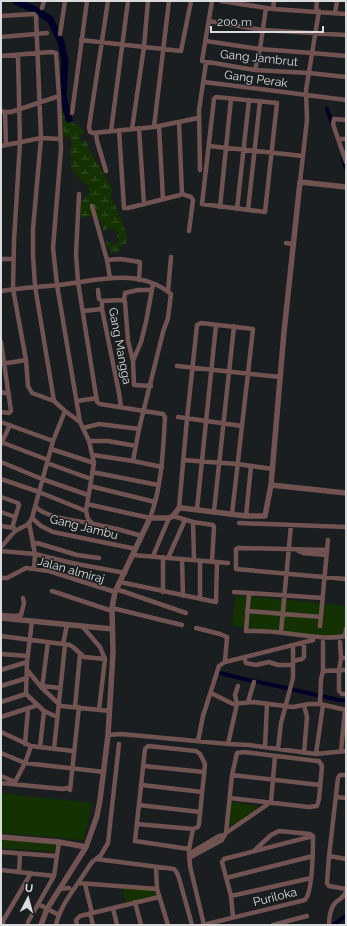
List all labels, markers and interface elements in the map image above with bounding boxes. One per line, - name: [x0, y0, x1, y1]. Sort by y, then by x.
- scale bar: [211, 8, 323, 34]
- text: 200 m: [217, 15, 252, 29]
- street label: Gang Jambrut: [219, 47, 299, 69]
- street label: Gang Perak: [223, 68, 289, 90]
- street label: Gang Mangga: [106, 306, 134, 386]
- street label: Gang Jambu: [48, 512, 120, 542]
- street label: Jalan almiraj: [36, 554, 106, 586]
- north arrow: [8, 878, 48, 918]
- text: U: [24, 882, 34, 895]
- street label: Puriloka: [252, 885, 298, 909]

